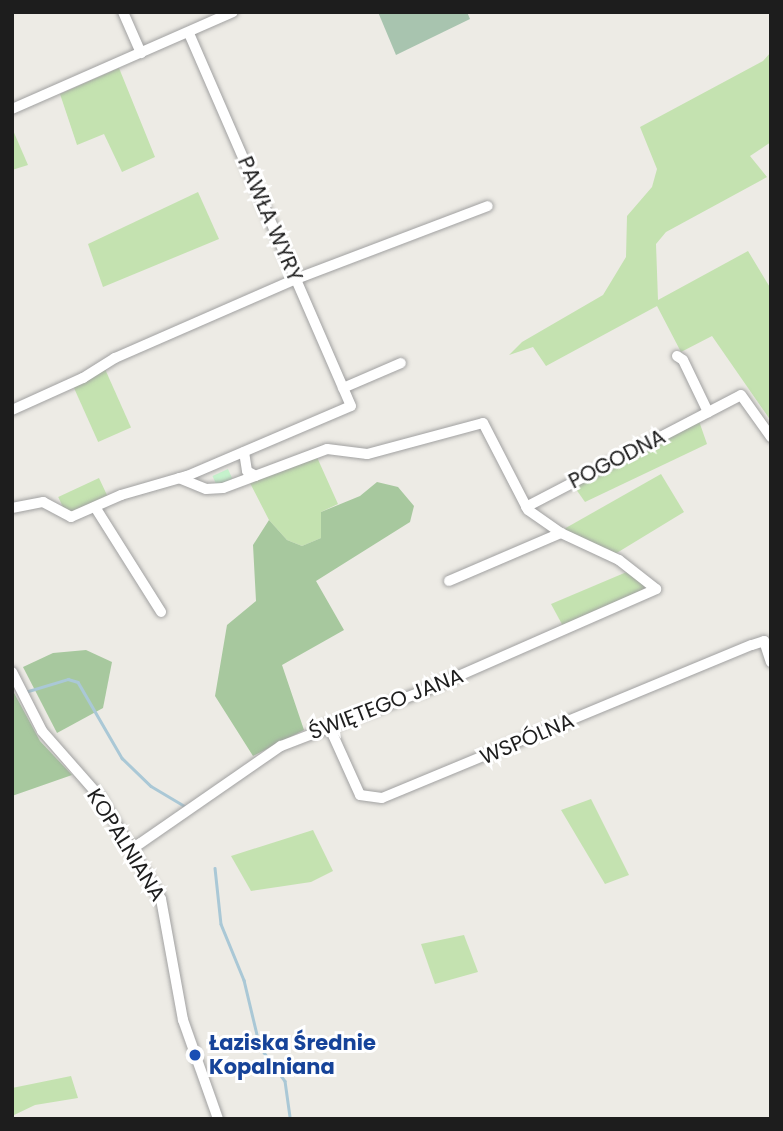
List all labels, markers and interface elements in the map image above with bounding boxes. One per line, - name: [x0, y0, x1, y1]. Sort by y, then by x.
- street label: PAWŁA WYRY: [232, 153, 308, 285]
- street label: POGODNA: [564, 424, 670, 494]
- street label: ŚWIĘTEGO JANA: [305, 663, 467, 745]
- street label: WSPÓLNA: [476, 708, 578, 770]
- street label: KOPALNIANA: [82, 784, 170, 906]
- place label: Łaziska Średnie Kopalniana: [209, 1030, 376, 1080]
- marker: Łaziska Średnie Kopalniana: [187, 1047, 203, 1063]

